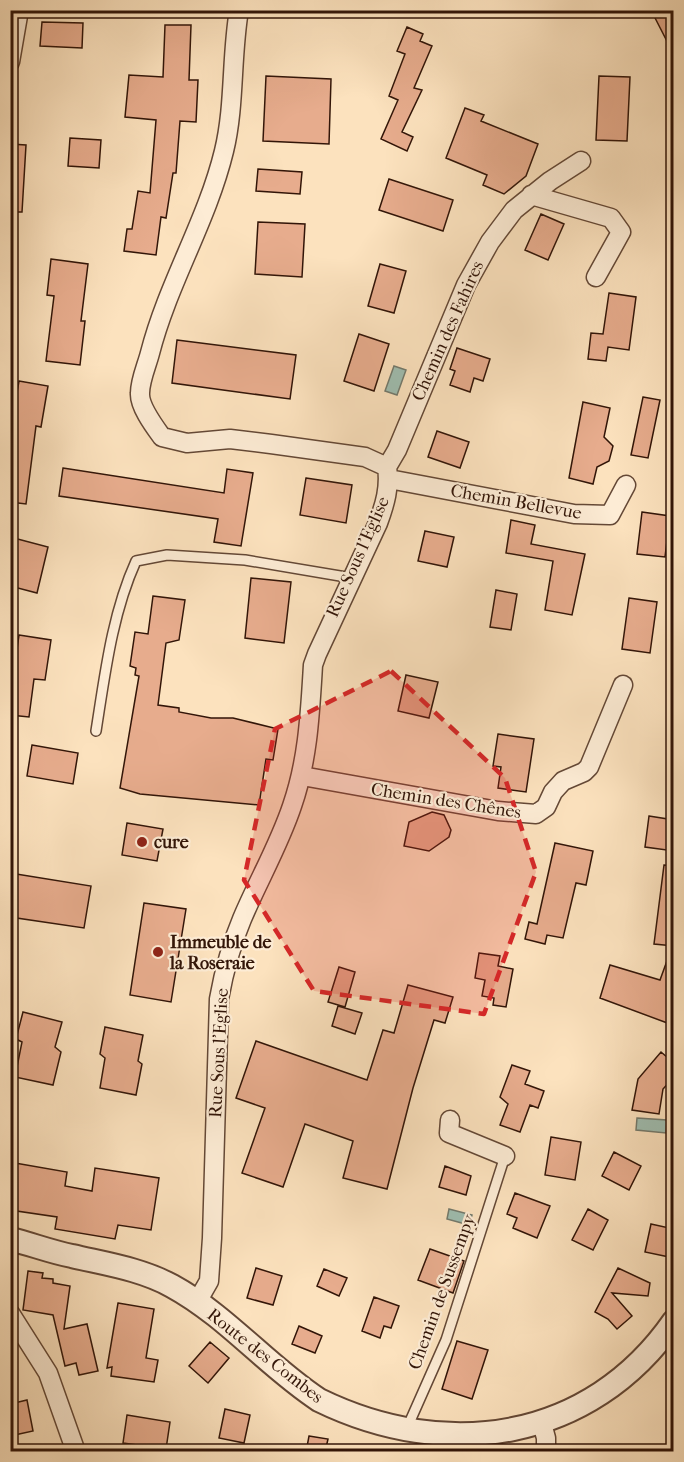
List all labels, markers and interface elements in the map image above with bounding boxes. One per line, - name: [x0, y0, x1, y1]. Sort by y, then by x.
- street label: Chemin des Fahires: [408, 257, 488, 404]
- street label: Chemin Bellevue: [449, 480, 583, 524]
- street label: Rue Sous l'Eglise: [322, 493, 394, 621]
- street label: Chemin des Chênes: [369, 779, 523, 823]
- place label: cure: [154, 832, 189, 853]
- marker: cure: [135, 835, 149, 849]
- place label: Immeuble de la Roseraie: [169, 932, 272, 974]
- marker: Immeuble de la Roseraie: [151, 945, 165, 959]
- street label: Rue Sous l'Eglise: [205, 988, 233, 1118]
- street label: Chemin de Sussempy: [404, 1210, 480, 1373]
- street label: Route des Combes: [203, 1304, 327, 1408]

